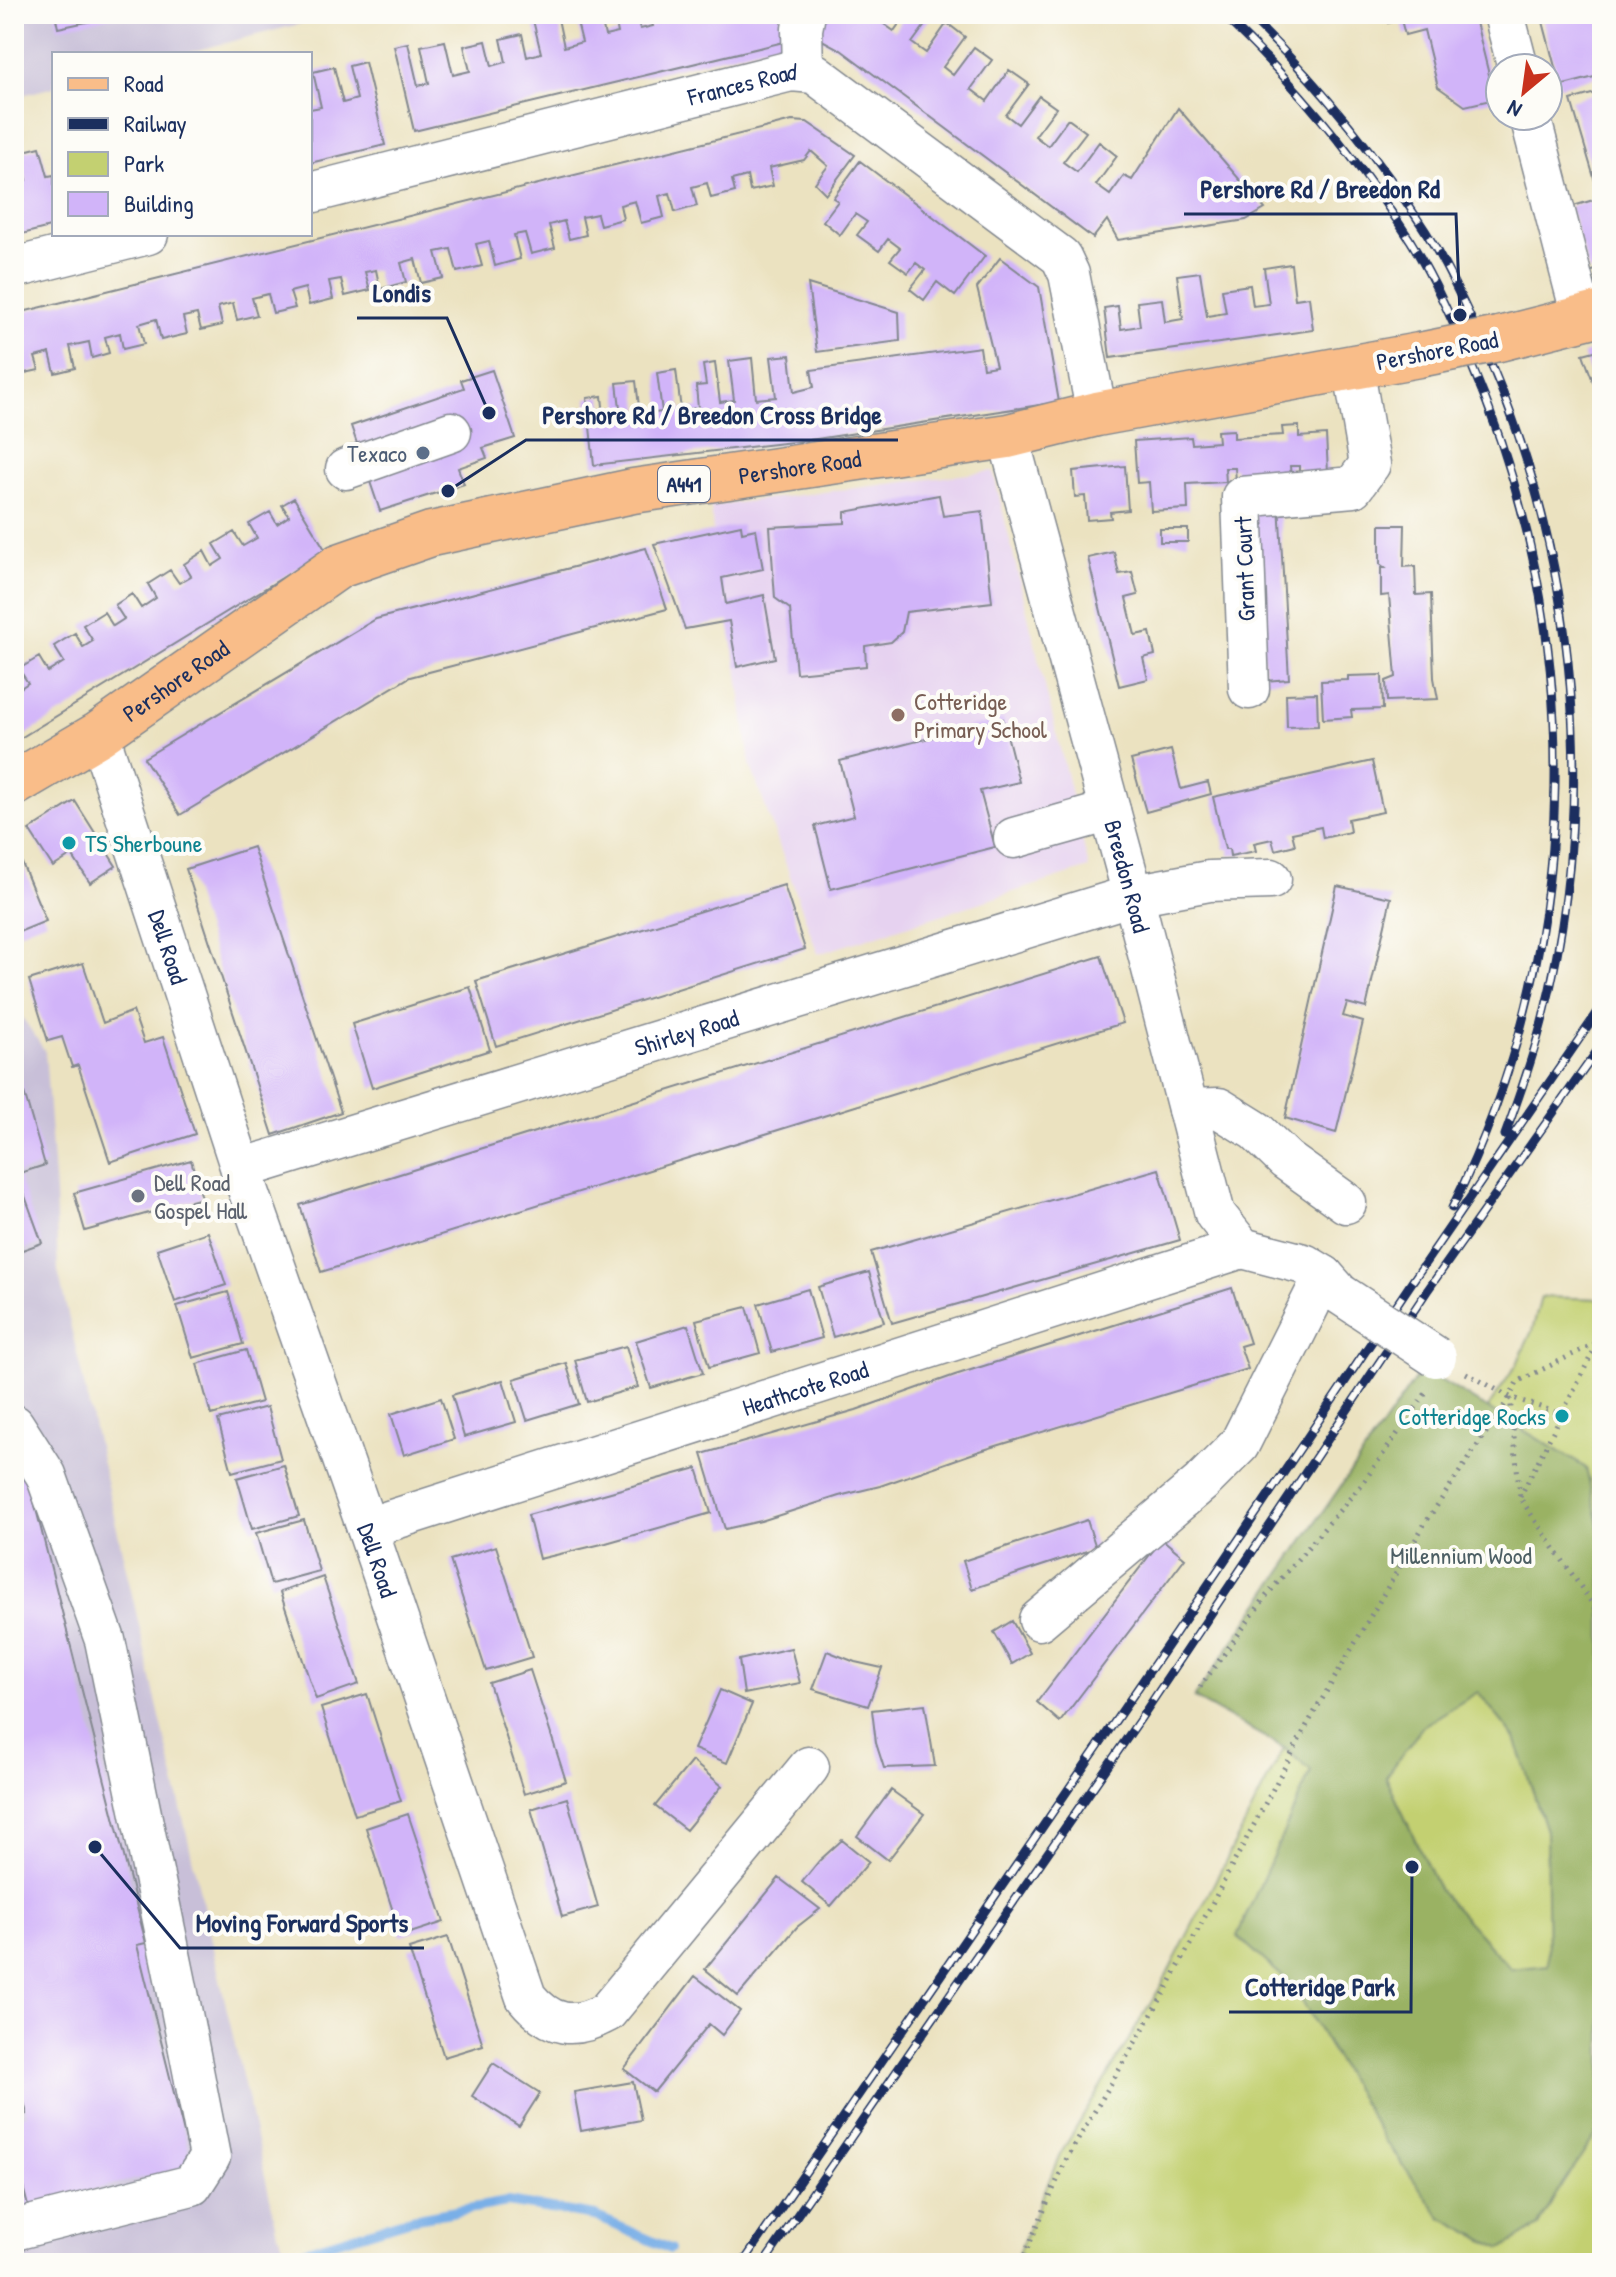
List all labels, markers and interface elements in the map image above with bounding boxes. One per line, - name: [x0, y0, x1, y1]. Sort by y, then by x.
- legend: [52, 52, 312, 236]
- north arrow: [1484, 52, 1564, 132]
- street label: Frances Road: [683, 55, 798, 113]
- text: Road: [124, 67, 163, 99]
- text: N: [1502, 93, 1527, 125]
- text: Railway: [124, 107, 187, 139]
- text: Park: [124, 147, 164, 179]
- callout: Pershore Rd / Breedon Rd: [1184, 164, 1456, 214]
- text: Pershore Rd / Breedon Rd: [1200, 171, 1441, 206]
- text: Building: [124, 187, 194, 219]
- callout: Londis: [357, 268, 447, 318]
- text: Londis: [373, 275, 431, 310]
- street label: Pershore Road: [1374, 323, 1500, 377]
- callout: Pershore Rd / Breedon Cross Bridge: [526, 390, 898, 440]
- text: Pershore Rd / Breedon Cross Bridge: [542, 397, 882, 433]
- place label: Texaco: [347, 437, 407, 469]
- street label: Pershore Road: [736, 442, 863, 491]
- marker: Texaco: [414, 444, 432, 462]
- road number: A441: [658, 466, 710, 502]
- street label: Grant Court: [1226, 515, 1262, 622]
- street label: Pershore Road: [116, 632, 235, 729]
- place label: Cotteridge Primary School: [914, 685, 1048, 745]
- marker: Cotteridge Primary School: [889, 706, 907, 724]
- street label: Breedon Road: [1097, 816, 1158, 936]
- place label: TS Sherboune: [85, 827, 203, 859]
- marker: TS Sherboune: [60, 834, 78, 852]
- street label: Dell Road: [141, 906, 196, 988]
- street label: Shirley Road: [631, 1001, 742, 1063]
- place label: Dell Road Gospel Hall: [154, 1166, 248, 1226]
- marker: Dell Road Gospel Hall: [129, 1187, 147, 1205]
- street label: Heathcote Road: [738, 1353, 872, 1423]
- place label: Cotteridge Rocks: [1398, 1400, 1546, 1432]
- marker: Cotteridge Rocks: [1553, 1407, 1571, 1425]
- street label: Dell Road: [351, 1519, 405, 1601]
- park label: Millennium Wood: [1390, 1539, 1532, 1571]
- callout: Moving Forward Sports: [180, 1898, 424, 1948]
- text: Moving Forward Sports: [196, 1905, 408, 1941]
- callout: Cotteridge Park: [1229, 1962, 1411, 2012]
- text: Cotteridge Park: [1245, 1969, 1395, 2005]

